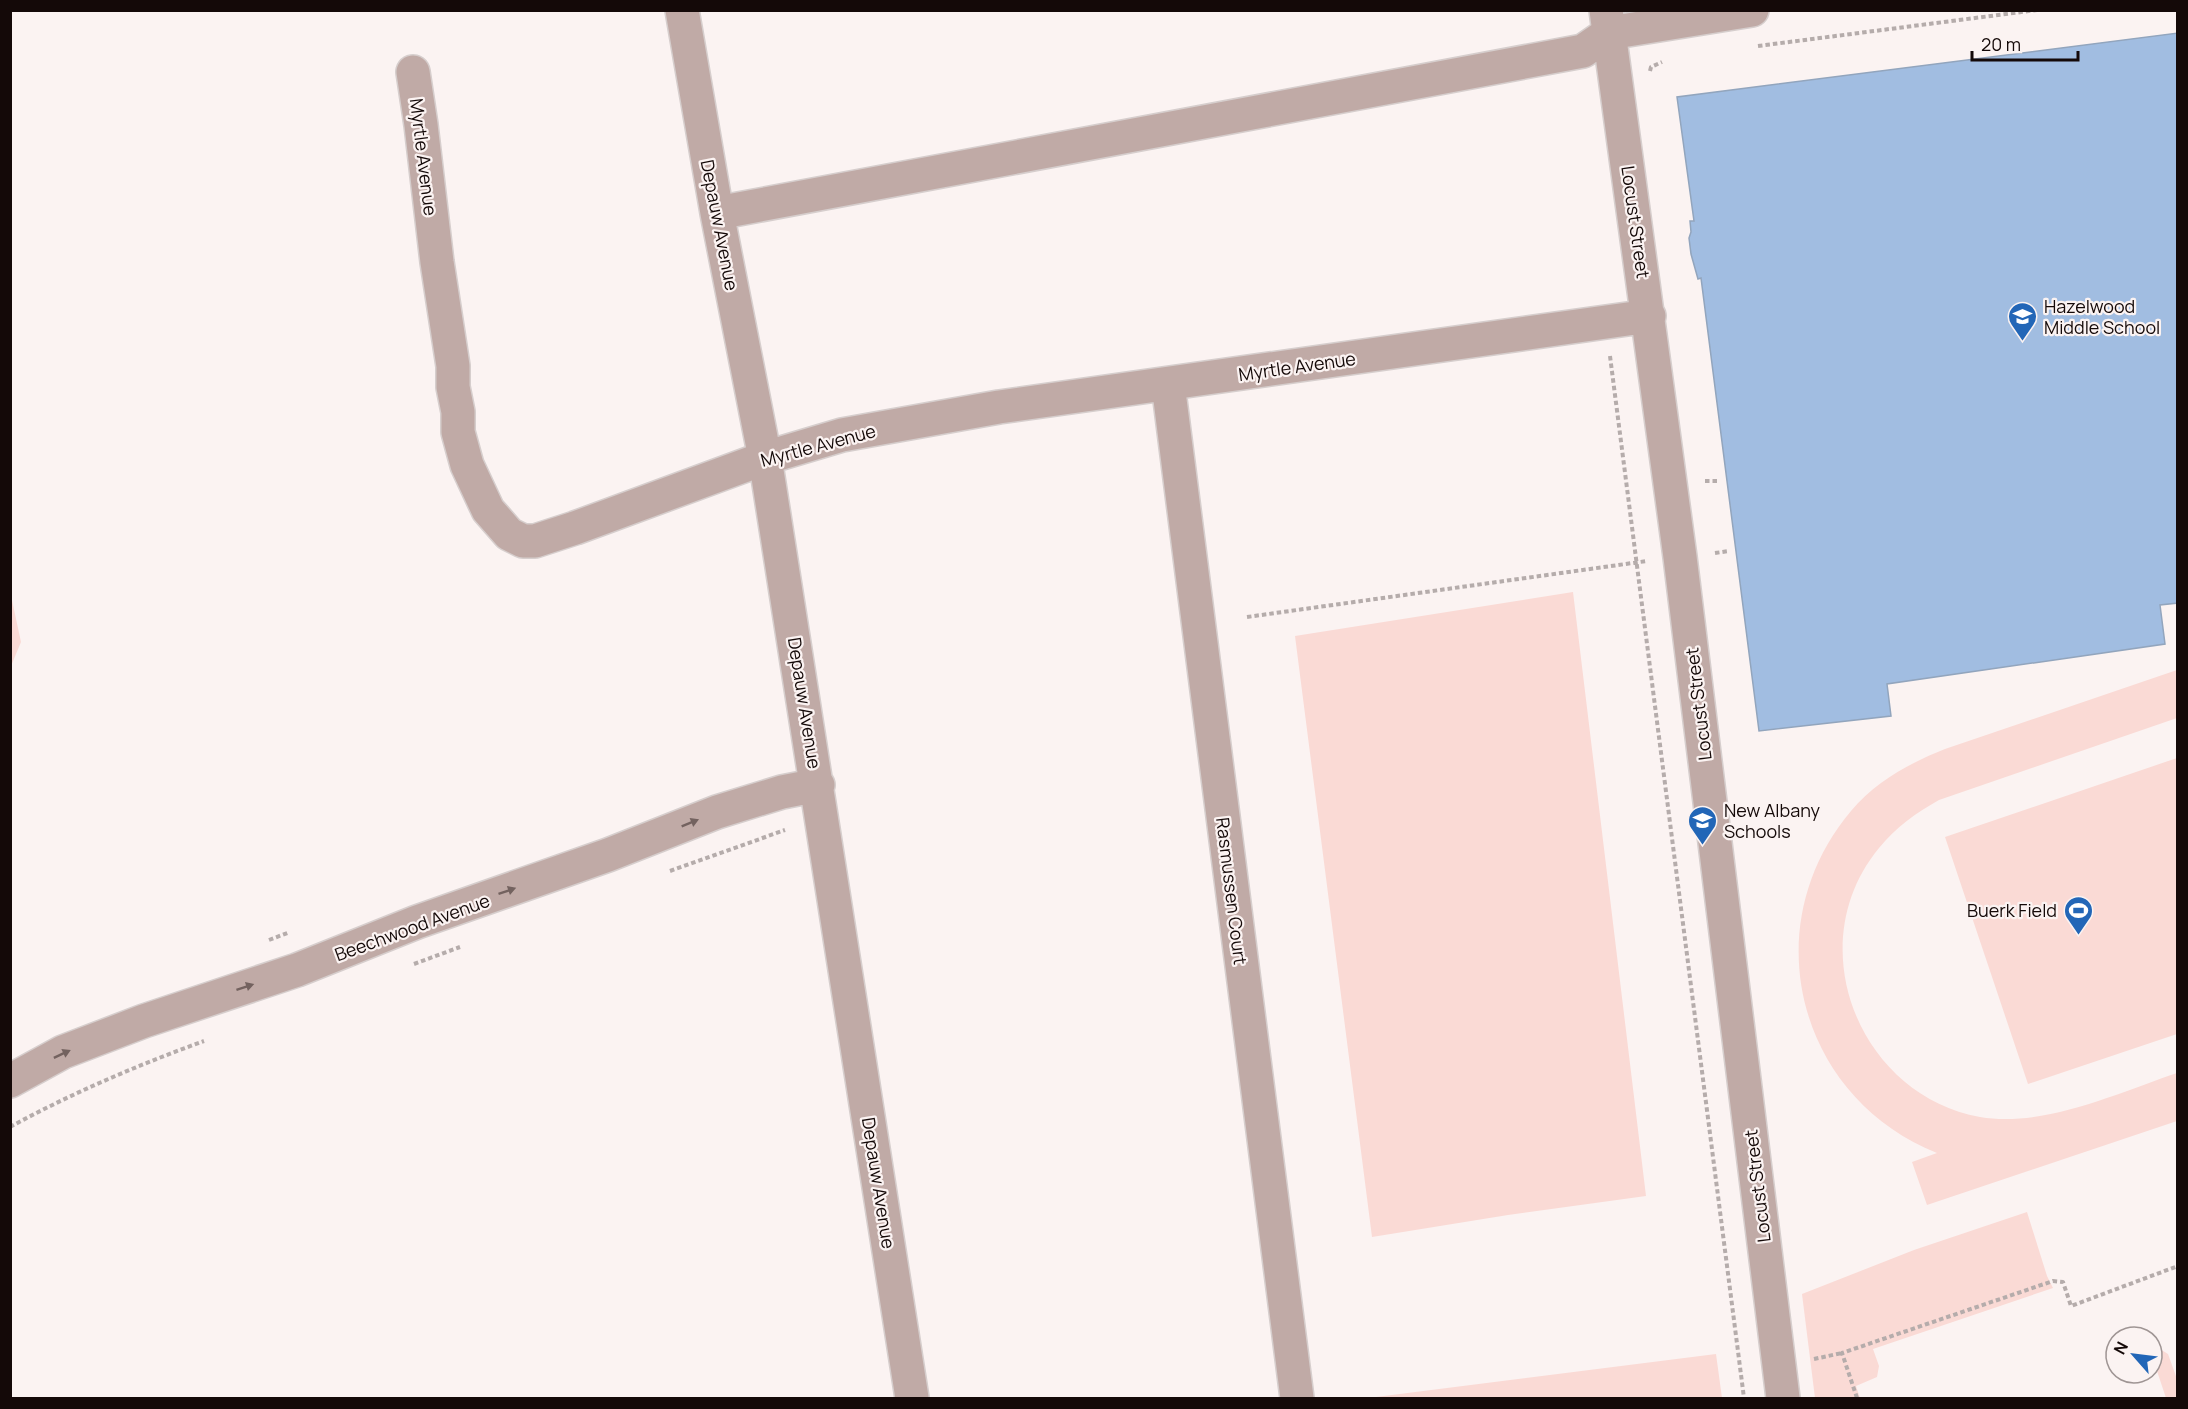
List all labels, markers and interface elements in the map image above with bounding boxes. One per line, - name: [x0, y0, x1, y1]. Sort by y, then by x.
- scale bar: [1972, 24, 2078, 62]
- text: 20 m: [1981, 32, 2021, 56]
- street label: Myrtle Avenue: [405, 97, 443, 217]
- street label: Depauw Avenue: [696, 158, 744, 292]
- street label: Locust Street: [1616, 164, 1656, 280]
- place label: Hazelwood Middle School: [2044, 294, 2160, 339]
- school or university icon: Hazelwood Middle School: [2007, 300, 2039, 342]
- street label: Myrtle Avenue: [1237, 346, 1357, 386]
- street label: Myrtle Avenue: [758, 418, 878, 472]
- street label: Depauw Avenue: [783, 636, 827, 770]
- street label: Locust Street: [1679, 646, 1717, 762]
- place label: New Albany Schools: [1724, 798, 1820, 843]
- school or university icon: New Albany Schools: [1687, 804, 1719, 846]
- street label: Rasmussen Court: [1211, 816, 1253, 966]
- one-way arrow: [681, 818, 699, 828]
- one-way arrow: [498, 886, 516, 896]
- street label: Beechwood Avenue: [331, 888, 493, 966]
- sports icon: Buerk Field: [2062, 894, 2094, 936]
- place label: Buerk Field: [1967, 898, 2057, 922]
- one-way arrow: [236, 982, 254, 991]
- one-way arrow: [54, 1049, 71, 1058]
- street label: Depauw Avenue: [857, 1116, 901, 1250]
- street label: Locust Street: [1738, 1128, 1776, 1244]
- north arrow: [2104, 1325, 2164, 1385]
- text: N: [2108, 1338, 2133, 1358]

